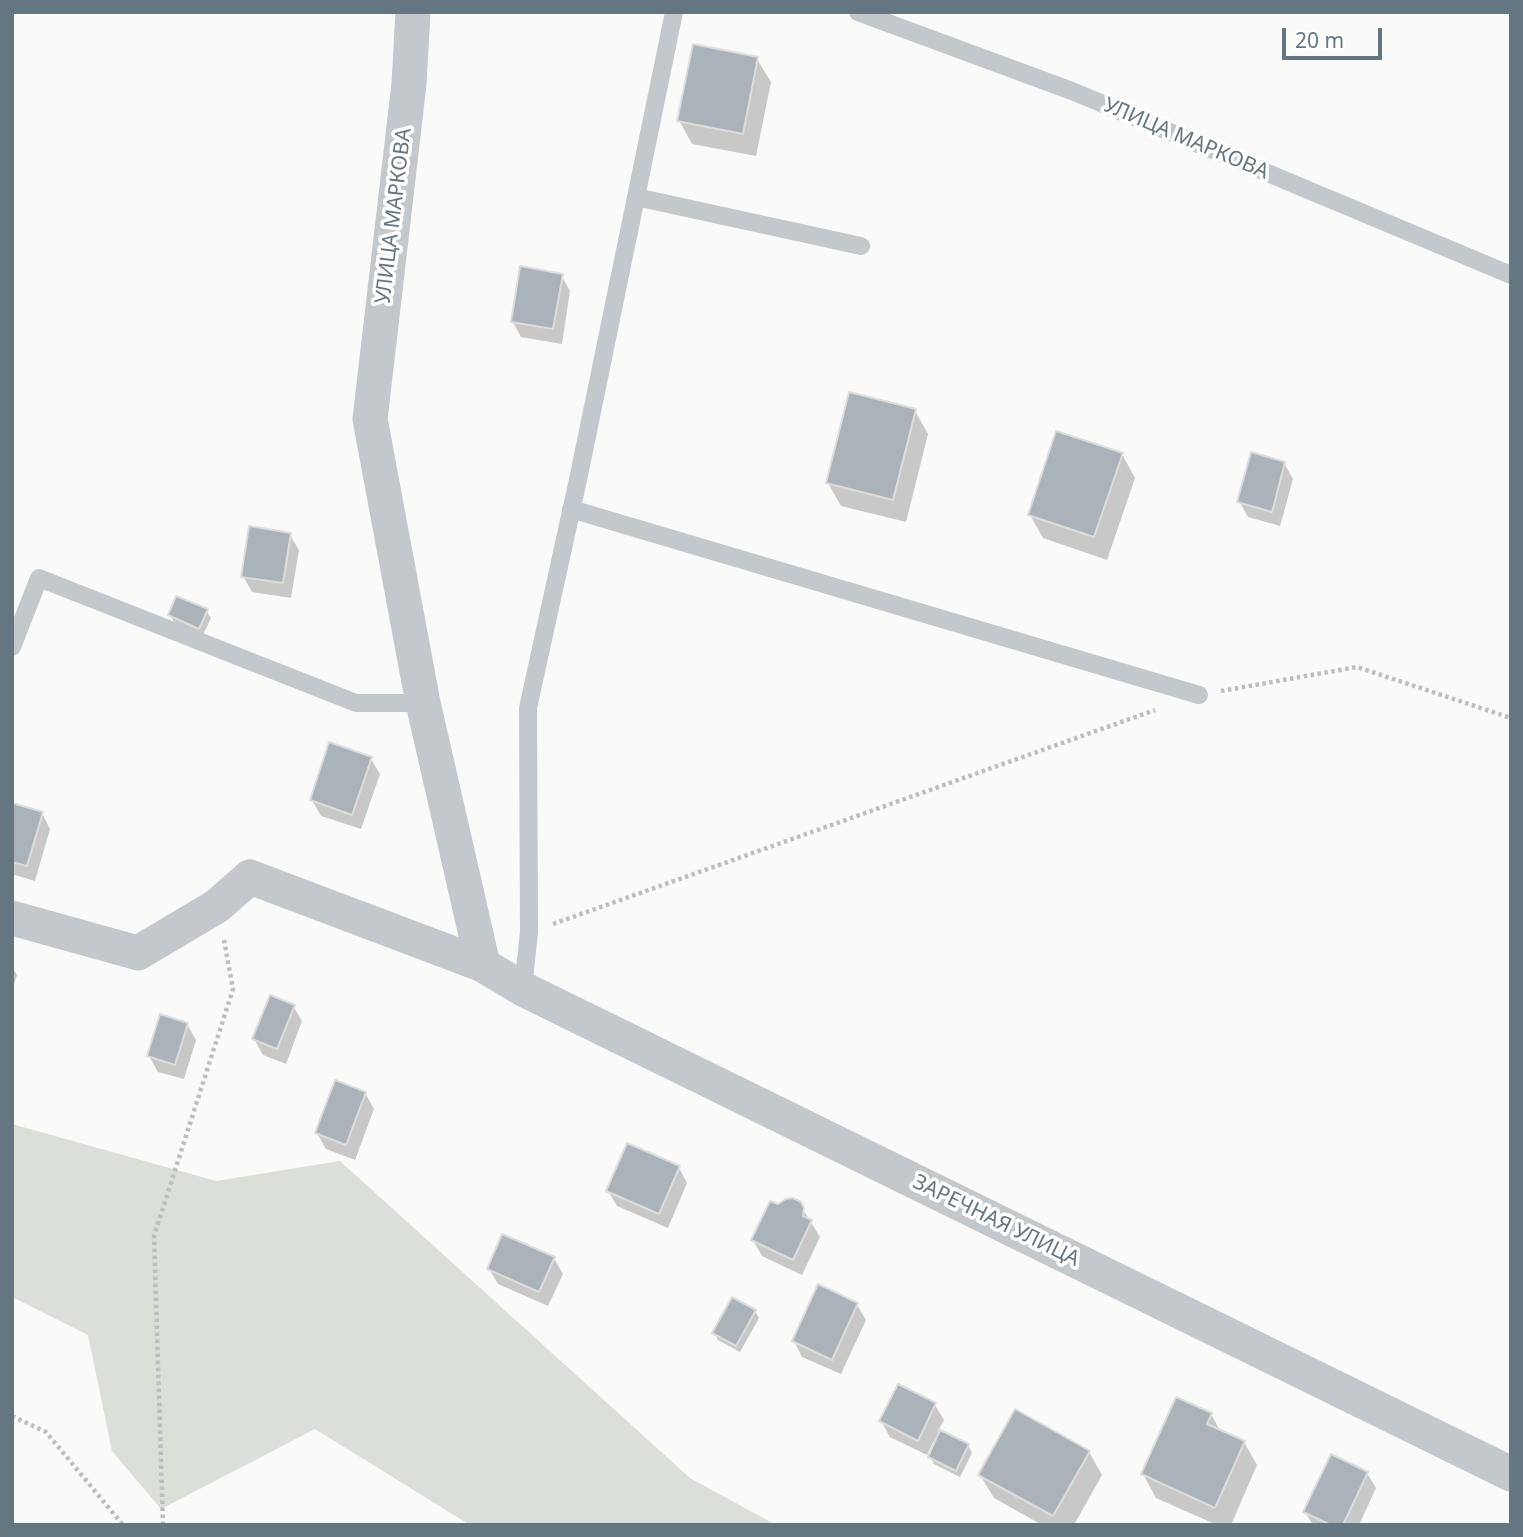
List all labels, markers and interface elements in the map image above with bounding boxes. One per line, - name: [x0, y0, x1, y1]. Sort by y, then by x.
- scale bar: [1285, 14, 1385, 58]
- text: 20 m: [1295, 26, 1344, 54]
- street label: УЛИЦА МАРКОВА: [1100, 93, 1272, 185]
- street label: УЛИЦА МАРКОВА: [371, 127, 417, 305]
- street label: ЗАРЕЧНАЯ УЛИЦА: [909, 1170, 1083, 1272]

